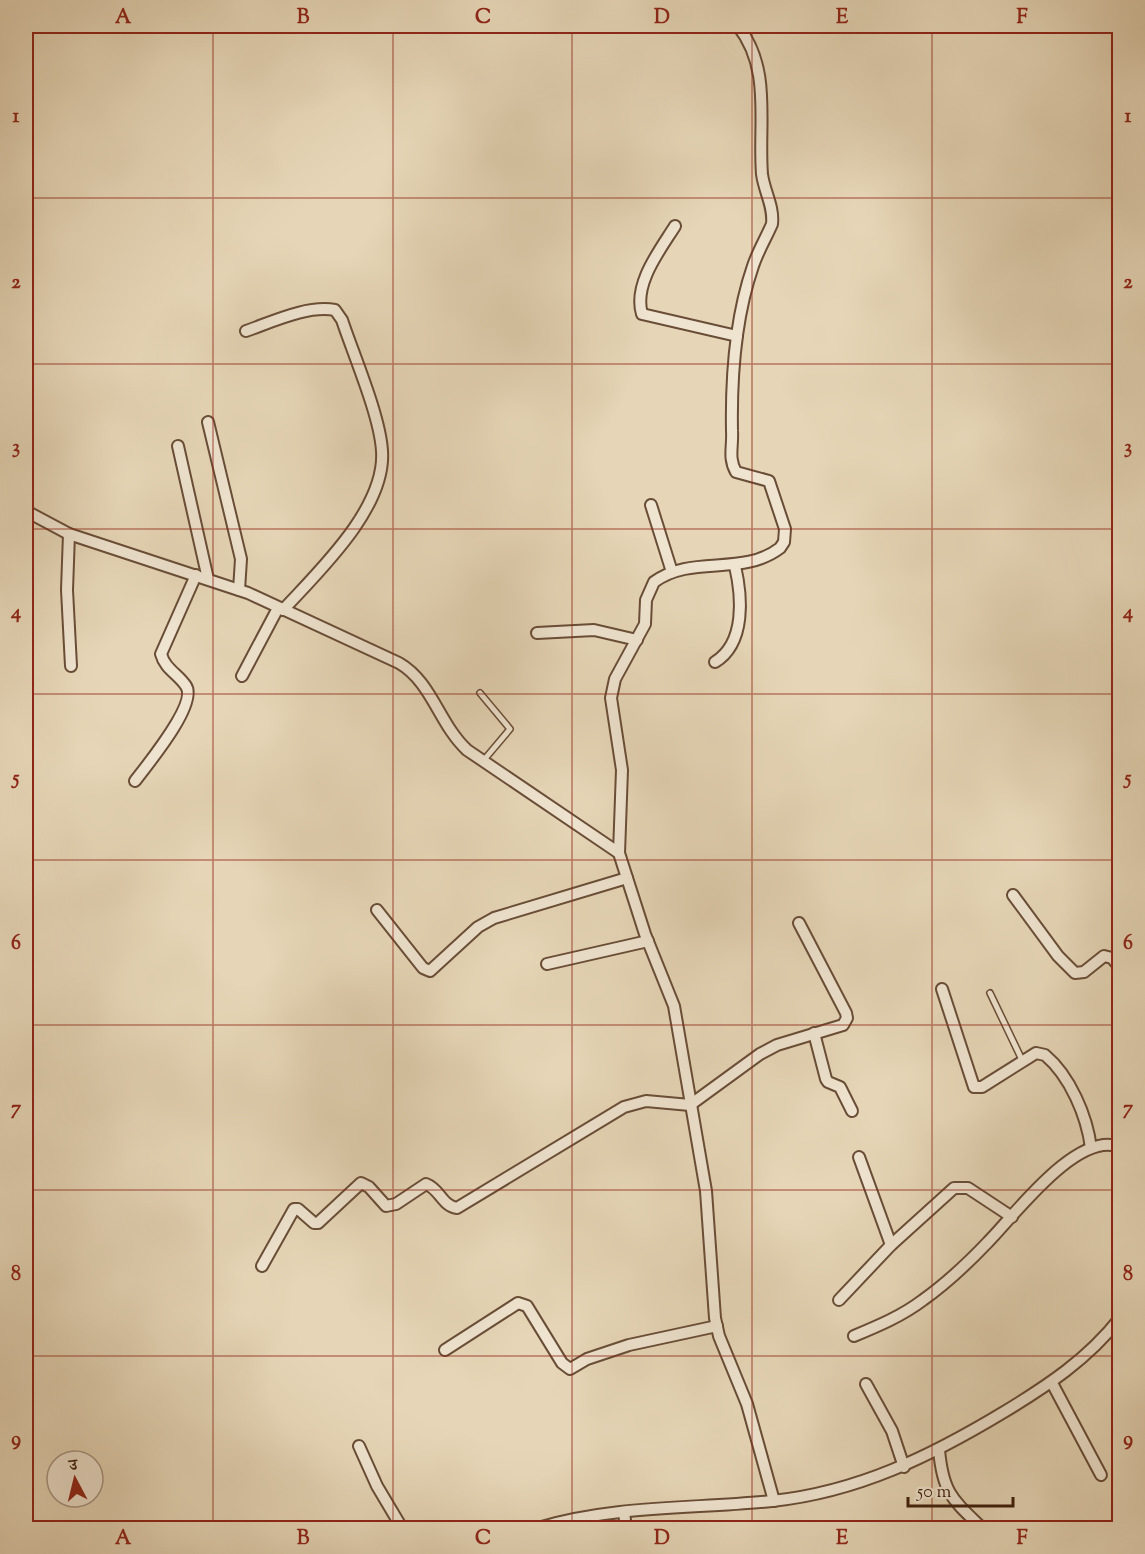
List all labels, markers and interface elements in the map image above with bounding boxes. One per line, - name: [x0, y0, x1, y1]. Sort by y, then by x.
- text: A: [115, 4, 132, 33]
- text: B: [297, 4, 310, 33]
- text: C: [475, 4, 491, 33]
- text: D: [654, 4, 670, 33]
- text: E: [836, 4, 849, 33]
- text: F: [1016, 4, 1028, 33]
- text: 1: [13, 103, 20, 132]
- text: 1: [1125, 103, 1132, 132]
- text: 2: [11, 269, 21, 298]
- text: 2: [1123, 269, 1133, 298]
- text: 3: [12, 434, 20, 463]
- text: 3: [1124, 434, 1132, 463]
- text: 4: [10, 599, 21, 628]
- text: 4: [1122, 599, 1133, 628]
- text: 5: [11, 765, 20, 794]
- text: 5: [1123, 765, 1132, 794]
- text: 6: [11, 930, 21, 959]
- text: 6: [1123, 930, 1133, 959]
- text: 7: [11, 1095, 22, 1124]
- text: 7: [1123, 1095, 1134, 1124]
- text: 8: [11, 1261, 21, 1290]
- text: 8: [1123, 1261, 1133, 1290]
- text: 9: [11, 1426, 21, 1455]
- text: 9: [1123, 1426, 1133, 1455]
- north arrow: [45, 1449, 105, 1509]
- text: उ: [67, 1454, 81, 1479]
- scale bar: [908, 1470, 1013, 1508]
- text: 50 m: [916, 1480, 952, 1506]
- text: A: [115, 1525, 132, 1554]
- text: B: [297, 1525, 310, 1554]
- text: C: [475, 1525, 491, 1554]
- text: D: [654, 1525, 670, 1554]
- text: E: [836, 1525, 849, 1554]
- text: F: [1016, 1525, 1028, 1554]

